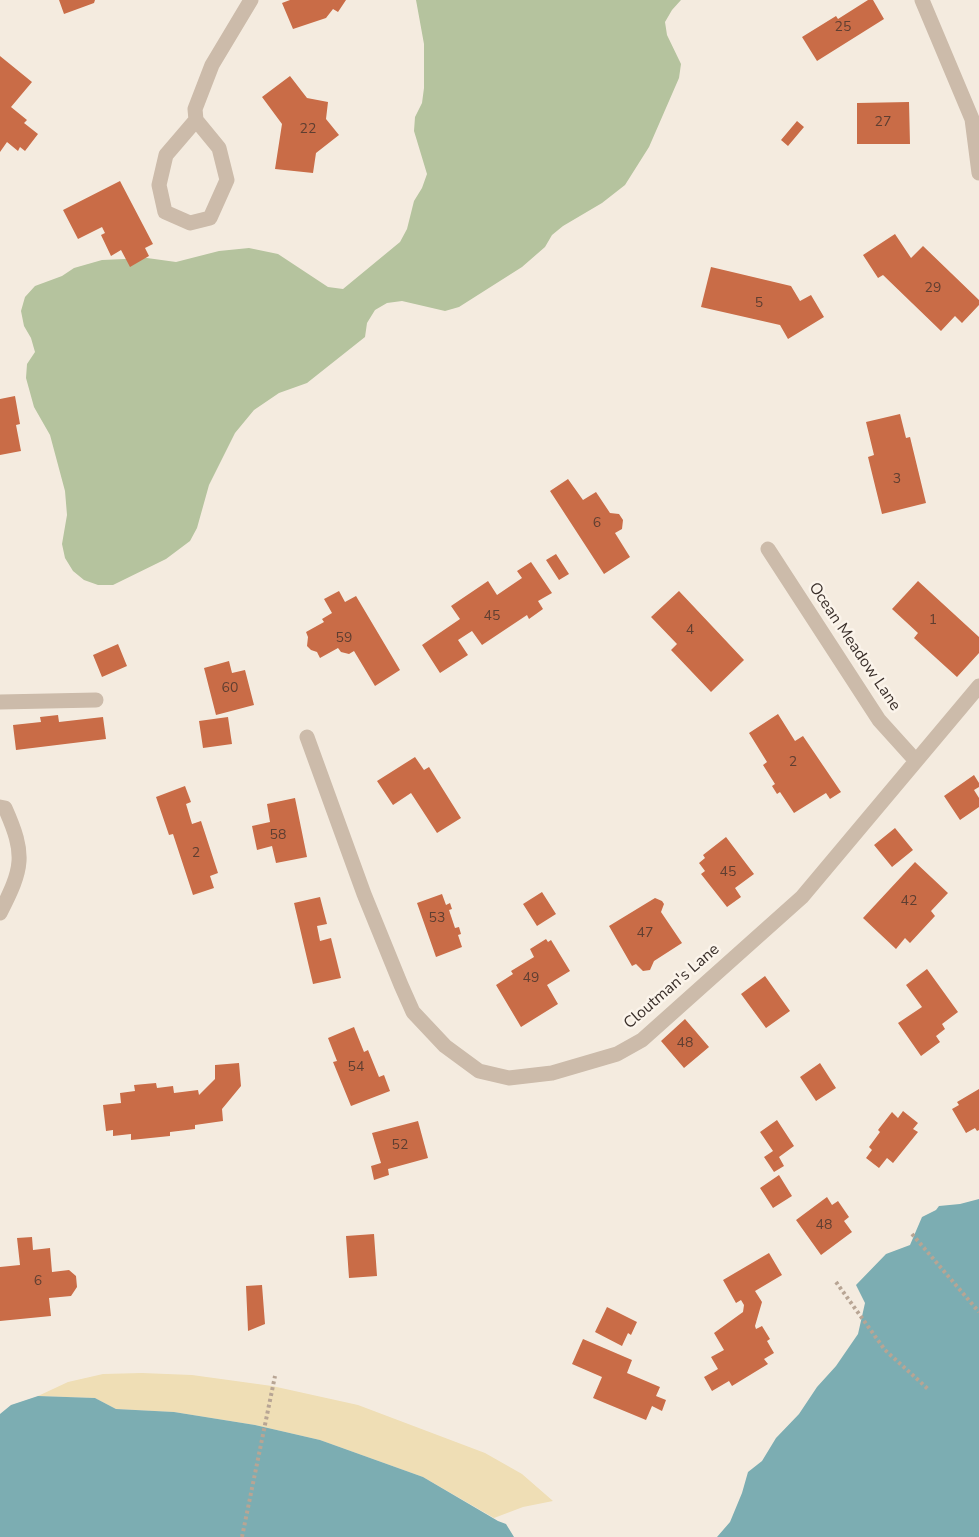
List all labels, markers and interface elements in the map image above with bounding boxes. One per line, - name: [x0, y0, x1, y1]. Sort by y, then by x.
- house number: 25: [835, 20, 851, 36]
- house number: 27: [875, 115, 891, 131]
- house number: 22: [300, 122, 316, 138]
- house number: 29: [925, 281, 941, 297]
- house number: 5: [755, 296, 763, 312]
- house number: 3: [893, 472, 901, 488]
- house number: 6: [593, 516, 601, 532]
- street label: Ocean Meadow Lane: [804, 579, 904, 715]
- house number: 45: [484, 609, 500, 625]
- house number: 1: [929, 613, 937, 629]
- house number: 4: [686, 623, 694, 639]
- house number: 59: [336, 631, 352, 647]
- house number: 60: [222, 681, 238, 697]
- house number: 2: [789, 755, 797, 771]
- house number: 58: [270, 828, 286, 844]
- house number: 2: [192, 846, 200, 862]
- house number: 45: [720, 865, 736, 881]
- house number: 42: [901, 894, 917, 910]
- house number: 53: [429, 911, 445, 927]
- house number: 47: [637, 926, 653, 942]
- street label: Cloutman's Lane: [620, 940, 724, 1034]
- house number: 49: [523, 971, 539, 987]
- house number: 48: [677, 1036, 693, 1052]
- house number: 54: [348, 1060, 364, 1076]
- house number: 52: [392, 1138, 408, 1154]
- house number: 48: [816, 1218, 832, 1234]
- house number: 6: [34, 1274, 42, 1290]

